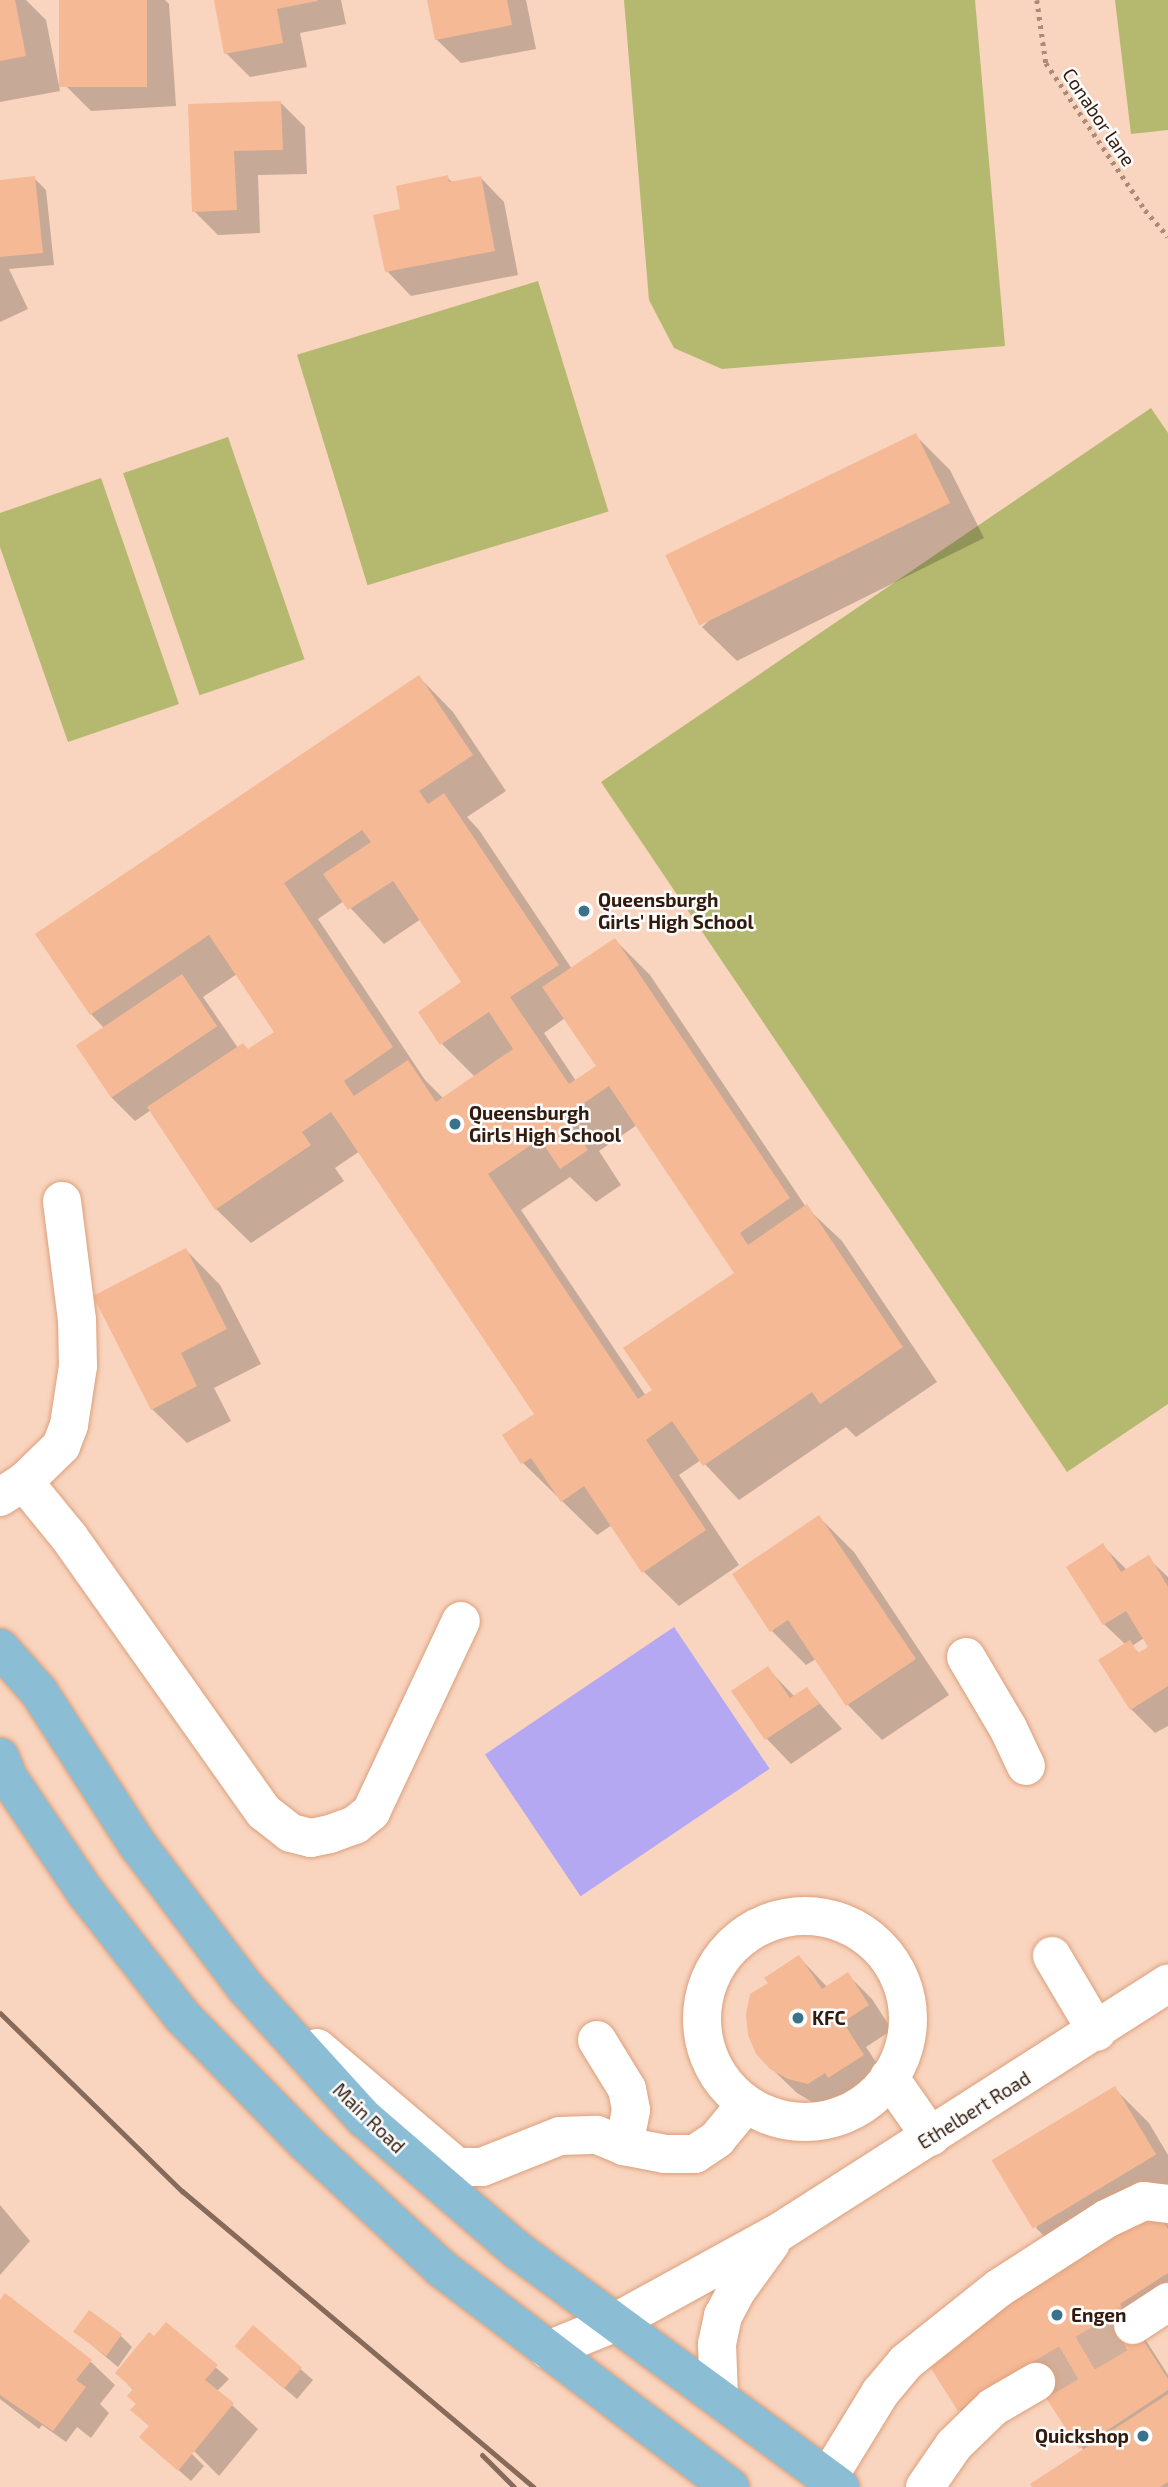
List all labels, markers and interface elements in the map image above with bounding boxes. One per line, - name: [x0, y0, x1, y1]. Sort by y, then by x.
- street label: Conabor lane: [1058, 63, 1140, 171]
- place label: Queensburgh Girls' High School: [598, 889, 754, 933]
- marker: Queensburgh Girls' High School: [576, 903, 592, 919]
- place label: Queensburgh Girls High School: [469, 1102, 621, 1146]
- marker: Queensburgh Girls High School: [447, 1116, 463, 1132]
- place label: KFC: [812, 2007, 846, 2029]
- marker: KFC: [790, 2010, 806, 2026]
- street label: Ethelbert Road: [913, 2066, 1035, 2154]
- street label: Main Road: [328, 2078, 410, 2158]
- place label: Engen: [1071, 2304, 1126, 2326]
- marker: Engen: [1049, 2307, 1065, 2323]
- place label: Quickshop: [1035, 2425, 1129, 2447]
- marker: Quickshop: [1135, 2428, 1151, 2444]

